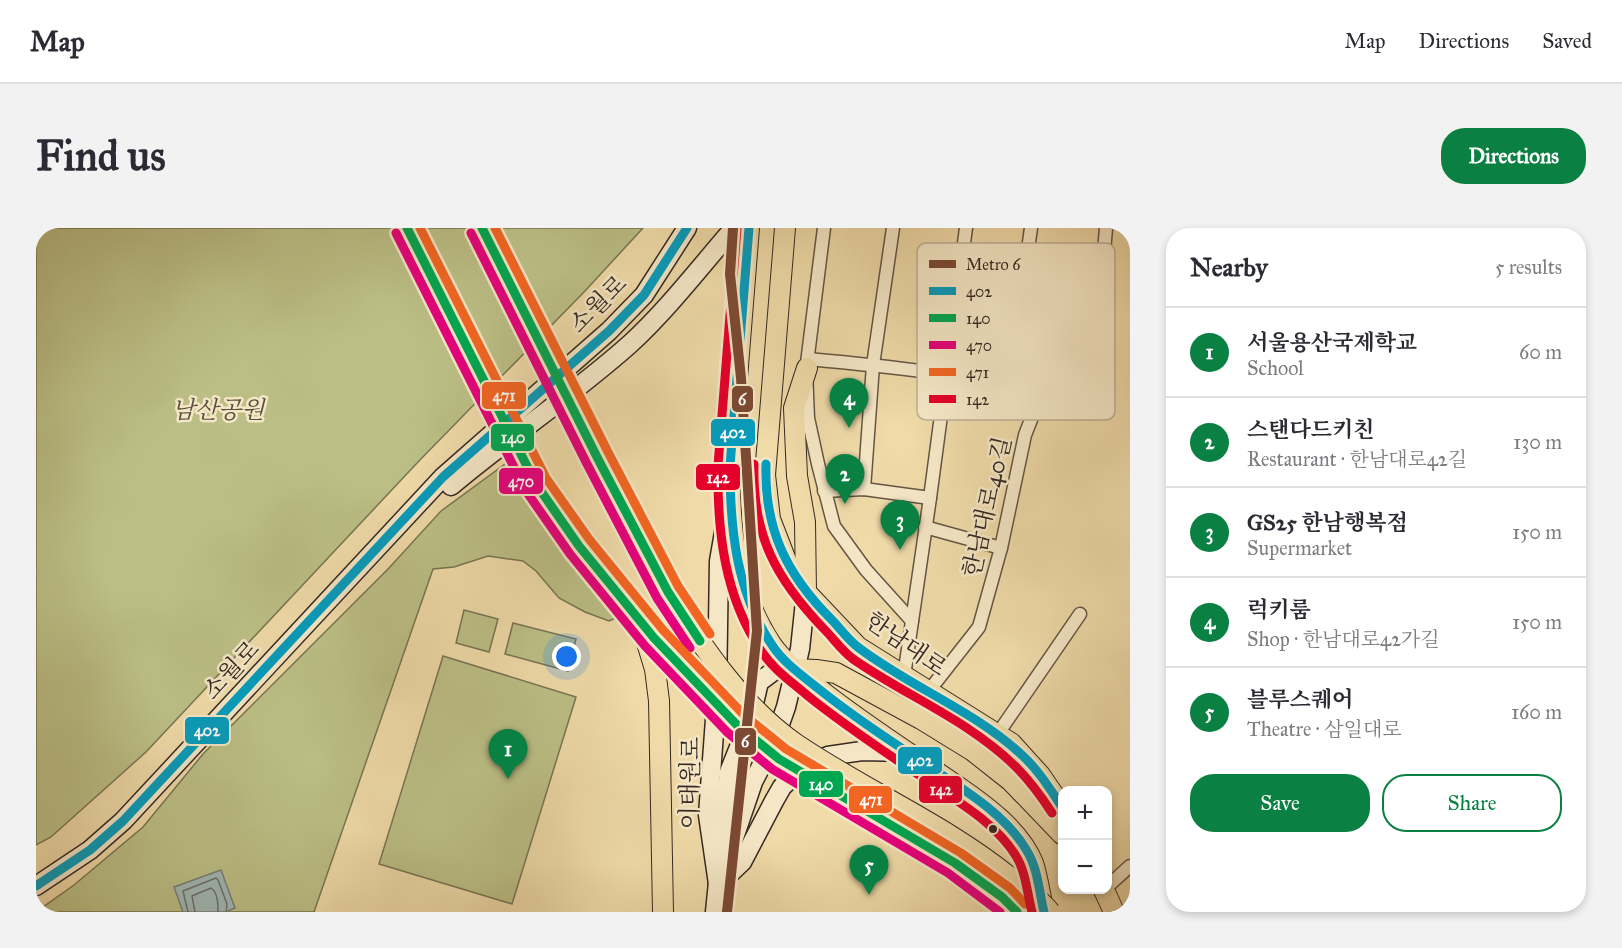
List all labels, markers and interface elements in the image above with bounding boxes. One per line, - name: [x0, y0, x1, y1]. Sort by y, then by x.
- text: Map: [30, 24, 85, 59]
- text: Map: [1345, 28, 1386, 54]
- text: Directions: [1419, 28, 1509, 54]
- text: Saved: [1542, 28, 1592, 54]
- button: Directions: [1441, 128, 1586, 184]
- text: Find us: [36, 130, 166, 182]
- legend: [917, 243, 1115, 420]
- text: Nearby: [1190, 251, 1268, 283]
- text: Metro 6: [966, 255, 1021, 274]
- text: 5 results: [1495, 255, 1562, 279]
- street label: 소월로: [563, 269, 633, 339]
- text: 402: [966, 282, 992, 301]
- text: 140: [966, 309, 991, 328]
- text: 서울용산국제학교: [1247, 329, 1417, 356]
- text: 470: [966, 336, 992, 355]
- text: 1: [1206, 340, 1213, 364]
- text: 60 m: [1519, 340, 1562, 364]
- text: School: [1247, 356, 1304, 380]
- text: 471: [966, 363, 989, 382]
- pin: 4: [830, 378, 868, 428]
- line badge: 471: [481, 381, 527, 410]
- line badge: 6: [731, 385, 754, 413]
- text: 471: [492, 386, 516, 406]
- text: 6: [738, 390, 747, 409]
- text: 142: [966, 390, 989, 409]
- park label: 남산공원: [172, 395, 266, 425]
- text: 스탠다드키친: [1247, 416, 1375, 443]
- line badge: 402: [710, 418, 756, 447]
- line badge: 140: [490, 423, 535, 452]
- text: 402: [720, 423, 747, 443]
- text: 140: [501, 428, 525, 448]
- text: 2: [1205, 430, 1214, 454]
- text: 130 m: [1513, 430, 1562, 454]
- street label: 한남대로40길: [956, 434, 1018, 580]
- text: Restaurant · 한남대로42길: [1247, 447, 1467, 471]
- pin: 2: [826, 454, 864, 504]
- line badge: 142: [695, 463, 741, 491]
- line badge: 470: [498, 467, 544, 495]
- text: 142: [706, 468, 731, 488]
- text: 470: [508, 472, 534, 492]
- pin: 3: [880, 500, 920, 550]
- text: GS25 한남행복점: [1247, 509, 1408, 536]
- text: 3: [1206, 520, 1214, 544]
- text: 150 m: [1512, 520, 1562, 544]
- text: Supermarket: [1247, 536, 1352, 560]
- text: 럭키룸: [1247, 596, 1311, 623]
- street label: 한남대로: [859, 605, 953, 683]
- text: 4: [1204, 610, 1215, 634]
- text: 150 m: [1512, 610, 1562, 634]
- text: Shop · 한남대로42가길: [1247, 627, 1440, 651]
- street label: 소월로: [196, 634, 266, 706]
- your location: [552, 642, 581, 671]
- text: 블루스퀘어: [1247, 686, 1353, 713]
- text: 5: [1205, 700, 1214, 724]
- text: 160 m: [1511, 700, 1562, 724]
- line badge: 402: [184, 716, 230, 745]
- text: Theatre · 삼일대로: [1247, 717, 1402, 741]
- text: 402: [194, 721, 221, 741]
- line badge: 6: [734, 727, 757, 756]
- pin: 1: [488, 730, 528, 779]
- text: 6: [741, 732, 750, 751]
- street label: 이태원로: [674, 736, 706, 830]
- line badge: 402: [897, 746, 943, 775]
- text: 402: [907, 751, 934, 771]
- line badge: 140: [798, 770, 844, 798]
- button: Save: [1190, 774, 1370, 832]
- button: Share: [1382, 774, 1562, 832]
- text: 140: [809, 775, 833, 795]
- line badge: 142: [918, 775, 963, 804]
- text: 142: [929, 780, 954, 800]
- line badge: 471: [848, 785, 893, 814]
- map controls: [1058, 786, 1112, 894]
- button: +: [1058, 786, 1112, 840]
- text: 471: [859, 790, 883, 810]
- unlabelled marker: [987, 823, 999, 835]
- button: −: [1058, 840, 1112, 894]
- pin: 5: [850, 846, 888, 895]

